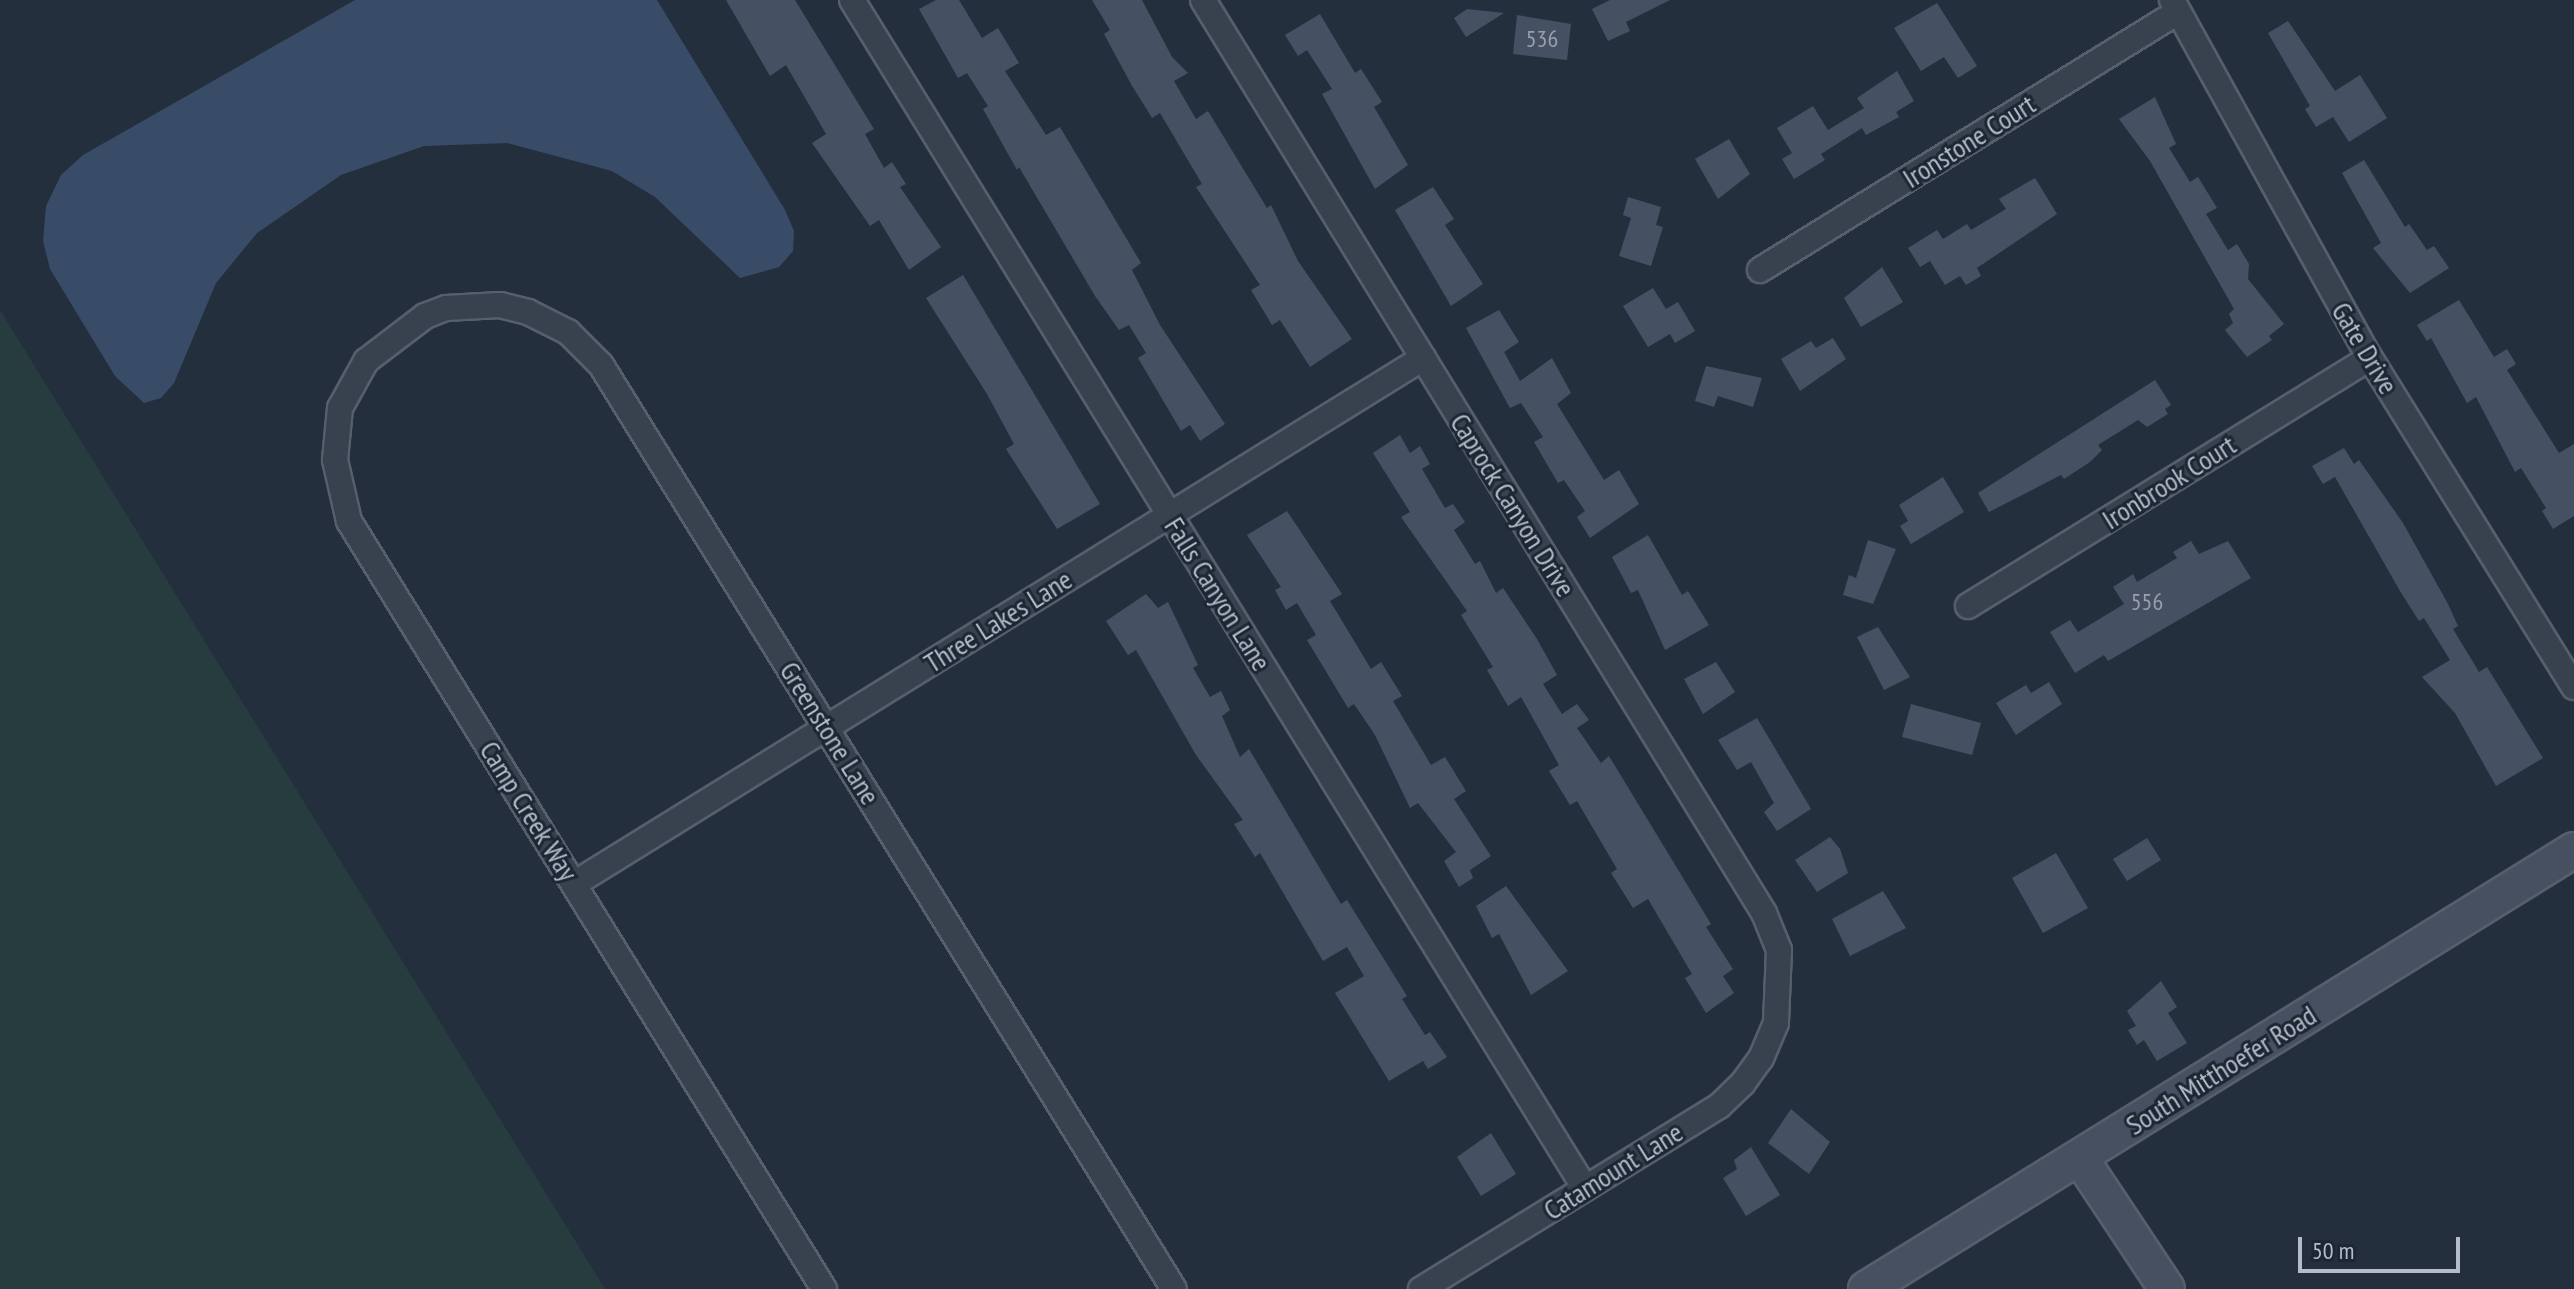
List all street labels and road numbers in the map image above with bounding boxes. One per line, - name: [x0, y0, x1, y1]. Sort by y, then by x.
- street label: Ironstone Court: [1897, 87, 2041, 195]
- street label: Gate Drive: [2325, 296, 2405, 400]
- street label: Caprock Canyon Drive: [1443, 407, 1583, 603]
- street label: Ironbrook Court: [2096, 428, 2242, 536]
- street label: Falls Canyon Lane: [1158, 511, 1278, 677]
- street label: Three Lakes Lane: [918, 562, 1078, 680]
- street label: Greenstone Lane: [773, 656, 887, 810]
- street label: Camp Creek Way: [473, 734, 585, 888]
- street label: South Mitthoefer Road: [2120, 998, 2322, 1142]
- street label: Catamount Lane: [1537, 1115, 1689, 1227]

